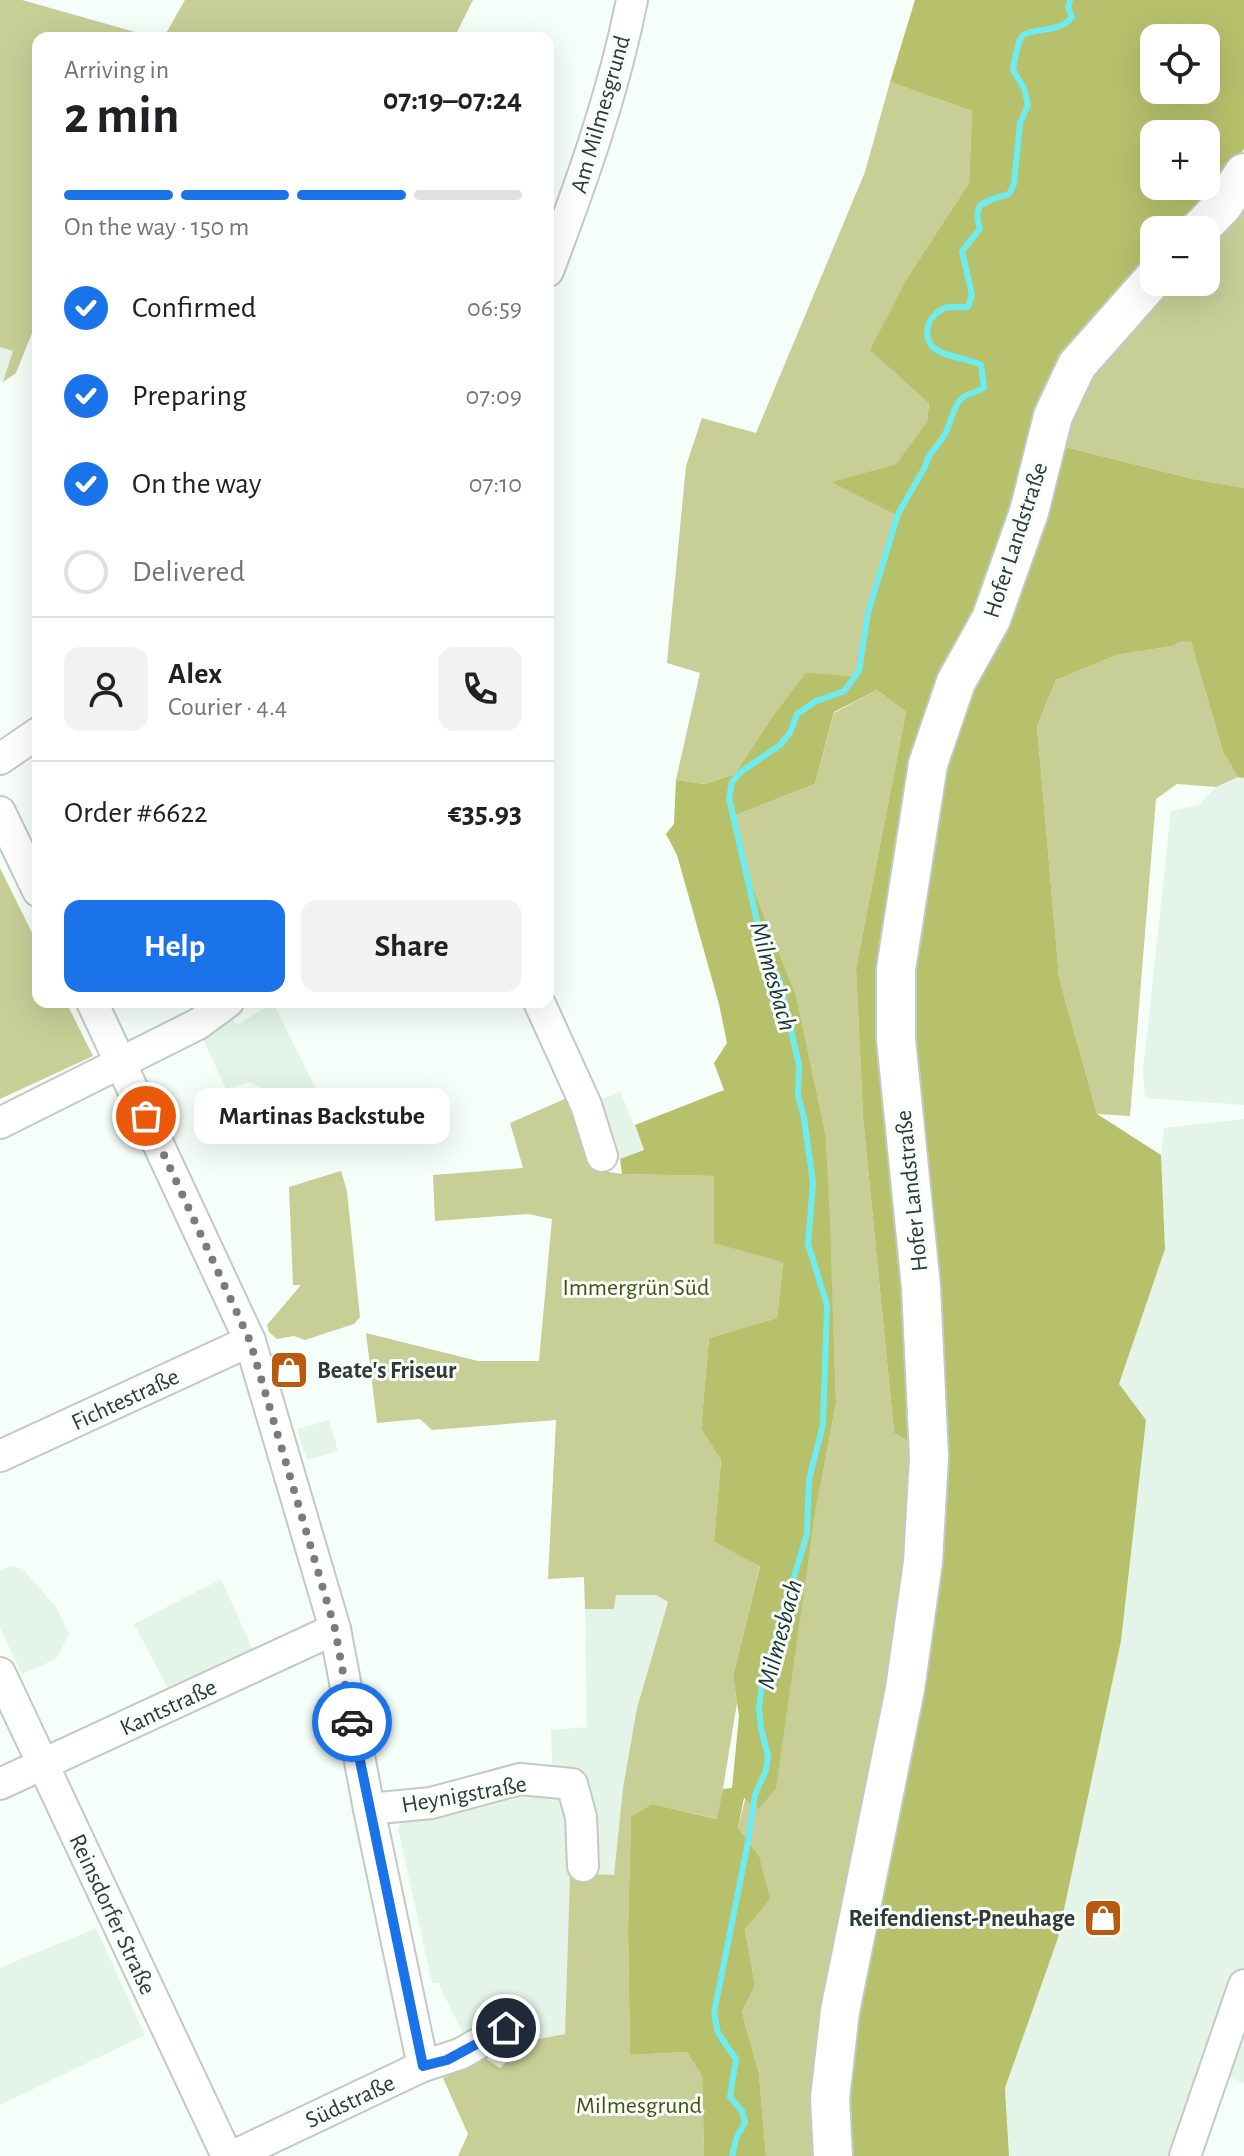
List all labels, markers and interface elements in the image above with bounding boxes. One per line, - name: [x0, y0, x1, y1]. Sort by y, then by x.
- map controls: [1140, 24, 1220, 296]
- button: locate: [1140, 24, 1220, 104]
- street label: Am Milmesgrund: [567, 33, 635, 196]
- text: Arriving in: [64, 57, 169, 83]
- text: 07:19–07:24: [383, 85, 522, 115]
- text: 2 min: [64, 90, 179, 142]
- button: +: [1140, 120, 1220, 200]
- text: On the way · 150 m: [64, 214, 249, 240]
- button: −: [1140, 216, 1220, 296]
- icon: check: [64, 286, 108, 330]
- text: Confirmed: [132, 293, 256, 323]
- text: 06:59: [467, 295, 522, 321]
- icon: check: [64, 374, 108, 418]
- text: Preparing: [132, 381, 247, 411]
- text: 07:09: [466, 383, 522, 409]
- street label: Hofer Landstraße: [980, 460, 1052, 621]
- icon: check: [64, 462, 108, 506]
- text: On the way: [132, 469, 261, 499]
- text: 07:10: [469, 471, 522, 497]
- text: Delivered: [132, 557, 245, 587]
- button: person: [64, 647, 148, 731]
- button: phone: [438, 647, 522, 731]
- text: Alex: [168, 659, 222, 689]
- text: Courier · 4.4: [168, 694, 287, 720]
- text: Order #6622: [64, 798, 208, 828]
- text: €35.93: [448, 798, 522, 828]
- button: Help: [64, 900, 285, 992]
- button: Share: [301, 900, 522, 992]
- water label: Milmesbach: [745, 919, 801, 1034]
- pin: [112, 1082, 180, 1150]
- callout: Martinas Backstube: [194, 1088, 450, 1144]
- icon: bag: [124, 1094, 168, 1138]
- text: Martinas Backstube: [219, 1103, 425, 1129]
- street label: Hofer Landstraße: [892, 1109, 932, 1273]
- park label: Immergrün Süd: [563, 1276, 709, 1300]
- shop icon: Beate's Friseur: [268, 1349, 310, 1391]
- place label: Beate's Friseur: [317, 1359, 457, 1383]
- street label: Fichtestraße: [68, 1365, 183, 1435]
- water label: Milmesbach: [753, 1577, 807, 1692]
- street label: Kantstraße: [117, 1675, 220, 1741]
- courier: [312, 1682, 392, 1762]
- icon: car: [330, 1700, 374, 1744]
- street label: Heynigstraße: [400, 1772, 529, 1818]
- street label: Reinsdorfer Straße: [64, 1831, 160, 1998]
- shop icon: Reifendienst-Pneuhage: [1082, 1897, 1124, 1939]
- place label: Reifendienst-Pneuhage: [848, 1907, 1075, 1931]
- pin: [472, 1994, 540, 2062]
- icon: home: [484, 2006, 528, 2050]
- street label: Südstraße: [302, 2071, 399, 2133]
- park label: Milmesgrund: [576, 2094, 702, 2118]

